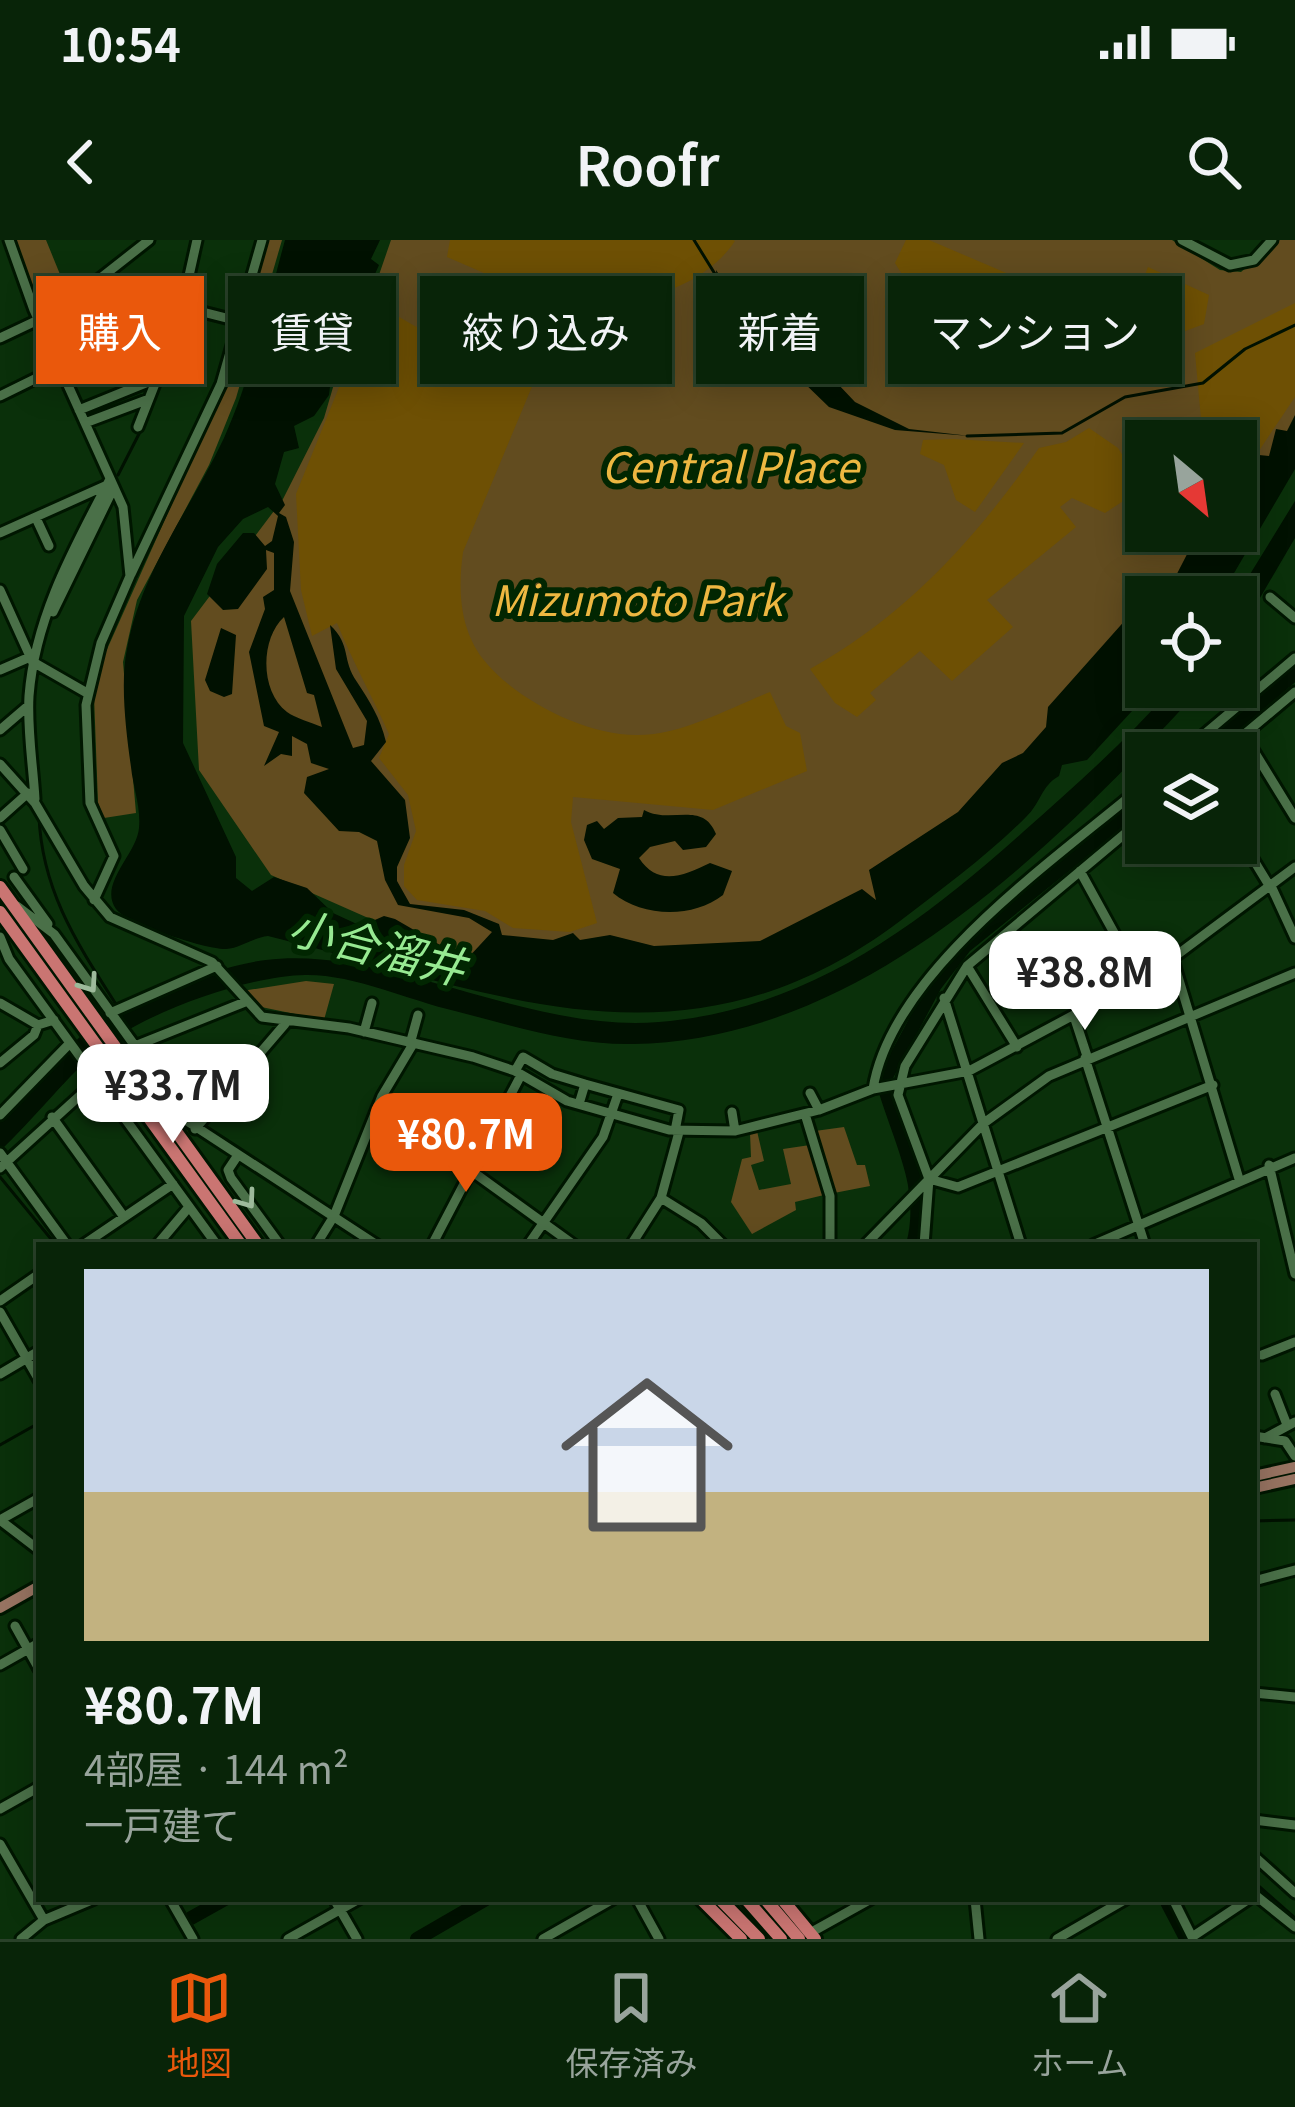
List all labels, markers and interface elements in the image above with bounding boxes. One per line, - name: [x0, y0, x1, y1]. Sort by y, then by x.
- text: 10:54: [60, 10, 181, 75]
- text: Roofr: [576, 123, 719, 202]
- icon: back: [48, 129, 114, 195]
- icon: search: [1181, 129, 1247, 195]
- chip: 購入: [36, 276, 204, 384]
- chip: 賃貸: [228, 276, 396, 384]
- chip: 絞り込み: [420, 276, 672, 384]
- chip: 新着: [696, 276, 864, 384]
- chip: マンション: [888, 276, 1182, 384]
- north arrow: [1125, 420, 1257, 552]
- map controls: [1125, 420, 1257, 864]
- park label: Central Place: [601, 434, 861, 495]
- park label: Mizumoto Park: [491, 567, 788, 628]
- button: locate: [1125, 576, 1257, 708]
- button: layers: [1125, 732, 1257, 864]
- water label: 小合溜井: [283, 891, 477, 999]
- pin: ¥38.8M: [987, 931, 1183, 1033]
- text: ¥38.8M: [1016, 942, 1154, 998]
- one-way arrow: [75, 971, 97, 992]
- pin: ¥33.7M: [75, 1044, 271, 1146]
- text: ¥33.7M: [104, 1055, 242, 1111]
- pin: ¥80.7M: [368, 1093, 564, 1195]
- text: ¥80.7M: [397, 1104, 535, 1160]
- one-way arrow: [233, 1187, 255, 1208]
- icon: home: [539, 1347, 755, 1563]
- text: ¥80.7M: [84, 1665, 264, 1739]
- text: 4部屋 · 144 m²: [84, 1739, 349, 1795]
- text: 一戸建て: [84, 1795, 240, 1851]
- tab: 地図: [166, 1965, 232, 2085]
- tab: 保存済み: [565, 1965, 697, 2085]
- tab: ホーム: [1030, 1965, 1128, 2085]

